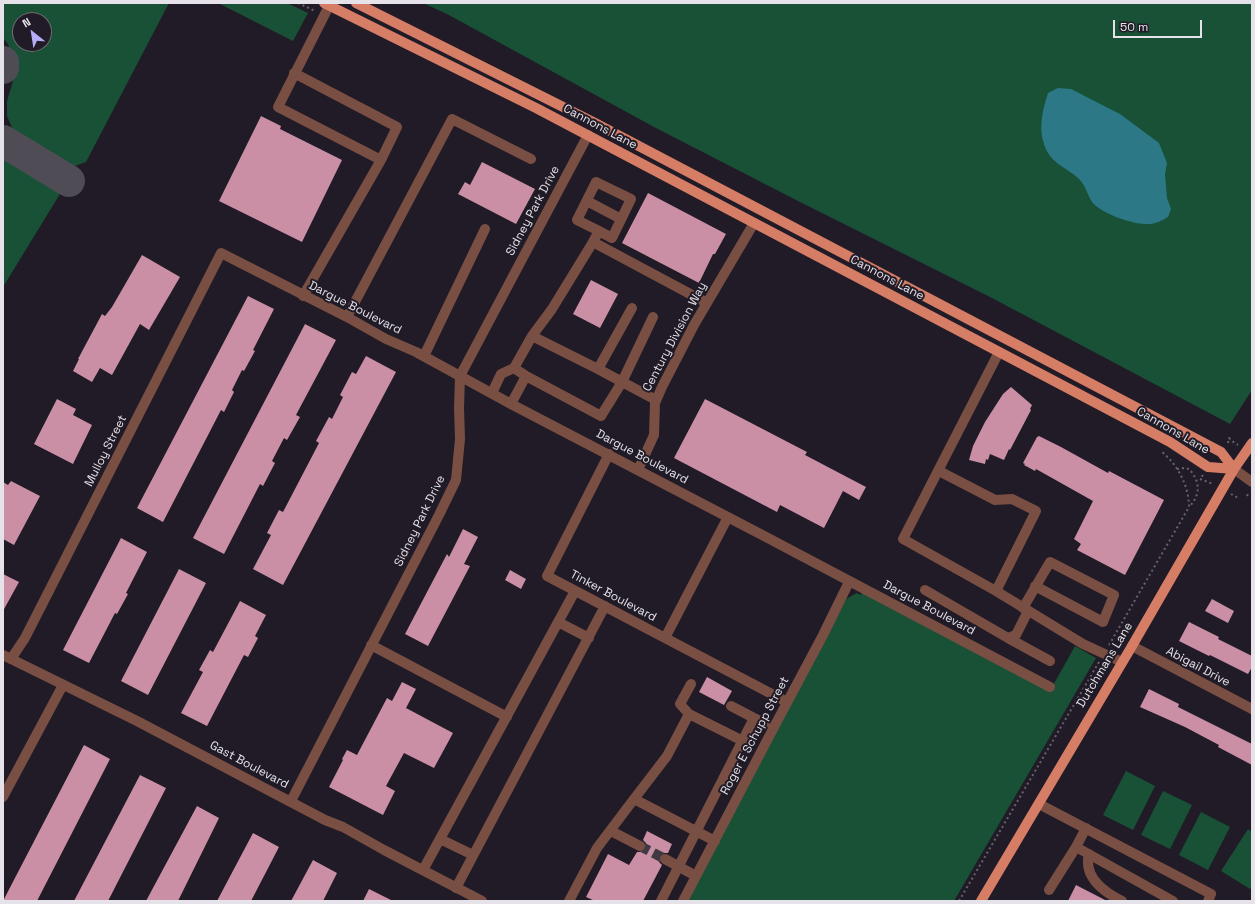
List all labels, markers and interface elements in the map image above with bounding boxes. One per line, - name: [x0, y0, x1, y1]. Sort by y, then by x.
- north arrow: [12, 12, 52, 52]
- scale bar: [1115, 12, 1204, 38]
- text: N: [20, 15, 33, 30]
- text: 50 m: [1120, 19, 1148, 35]
- street label: Cannons Lane: [561, 102, 639, 152]
- street label: Sidney Park Drive: [503, 164, 563, 258]
- street label: Cannons Lane: [848, 253, 926, 303]
- street label: Dargue Boulevard: [306, 278, 404, 338]
- street label: Century Division Way: [640, 280, 710, 394]
- street label: Cannons Lane: [1134, 404, 1212, 458]
- street label: Mulloy Street: [82, 413, 130, 489]
- street label: Dargue Boulevard: [594, 427, 690, 487]
- street label: Sidney Park Drive: [392, 473, 448, 569]
- street label: Tinker Boulevard: [567, 567, 659, 625]
- street label: Dargue Boulevard: [881, 578, 977, 638]
- street label: Dutchmans Lane: [1074, 620, 1136, 710]
- street label: Abigail Drive: [1163, 644, 1233, 690]
- street label: Roger E Schupp Street: [718, 675, 792, 797]
- street label: Gast Boulevard: [207, 738, 291, 792]

